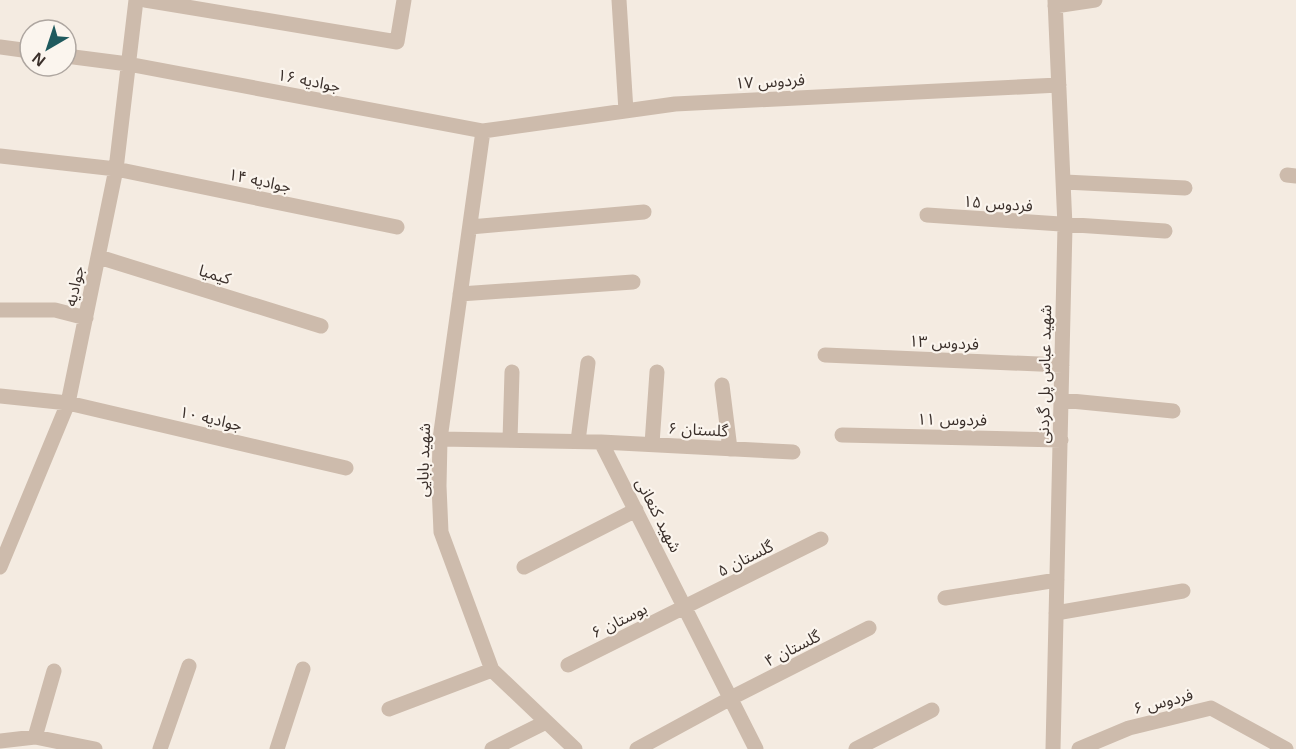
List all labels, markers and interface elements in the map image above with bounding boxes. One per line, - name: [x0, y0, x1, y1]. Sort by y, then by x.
- north arrow: [18, 18, 78, 78]
- text: N: [29, 49, 49, 70]
- street label: جوادیه ۱۶: [276, 66, 342, 96]
- street label: فردوس ۱۷: [735, 71, 805, 93]
- street label: جوادیه ۱۴: [227, 166, 293, 196]
- street label: فردوس ۱۵: [962, 193, 1033, 215]
- street label: کیمیا: [197, 262, 233, 288]
- street label: جوادیه: [62, 264, 88, 308]
- street label: شهید عباس پل گردنی: [1035, 305, 1056, 444]
- street label: فردوس ۱۳: [909, 332, 979, 354]
- street label: جوادیه ۱۰: [178, 403, 244, 435]
- street label: فردوس ۱۱: [917, 410, 987, 430]
- street label: گلستان ۶: [667, 419, 729, 441]
- street label: شهید بابایی: [414, 423, 434, 497]
- street label: شهید کنعانی: [632, 475, 684, 556]
- street label: گلستان ۵: [715, 537, 777, 581]
- street label: بوستان ۶: [589, 600, 650, 642]
- street label: گلستان ۴: [762, 627, 824, 671]
- street label: فردوس ۶: [1132, 686, 1195, 718]

